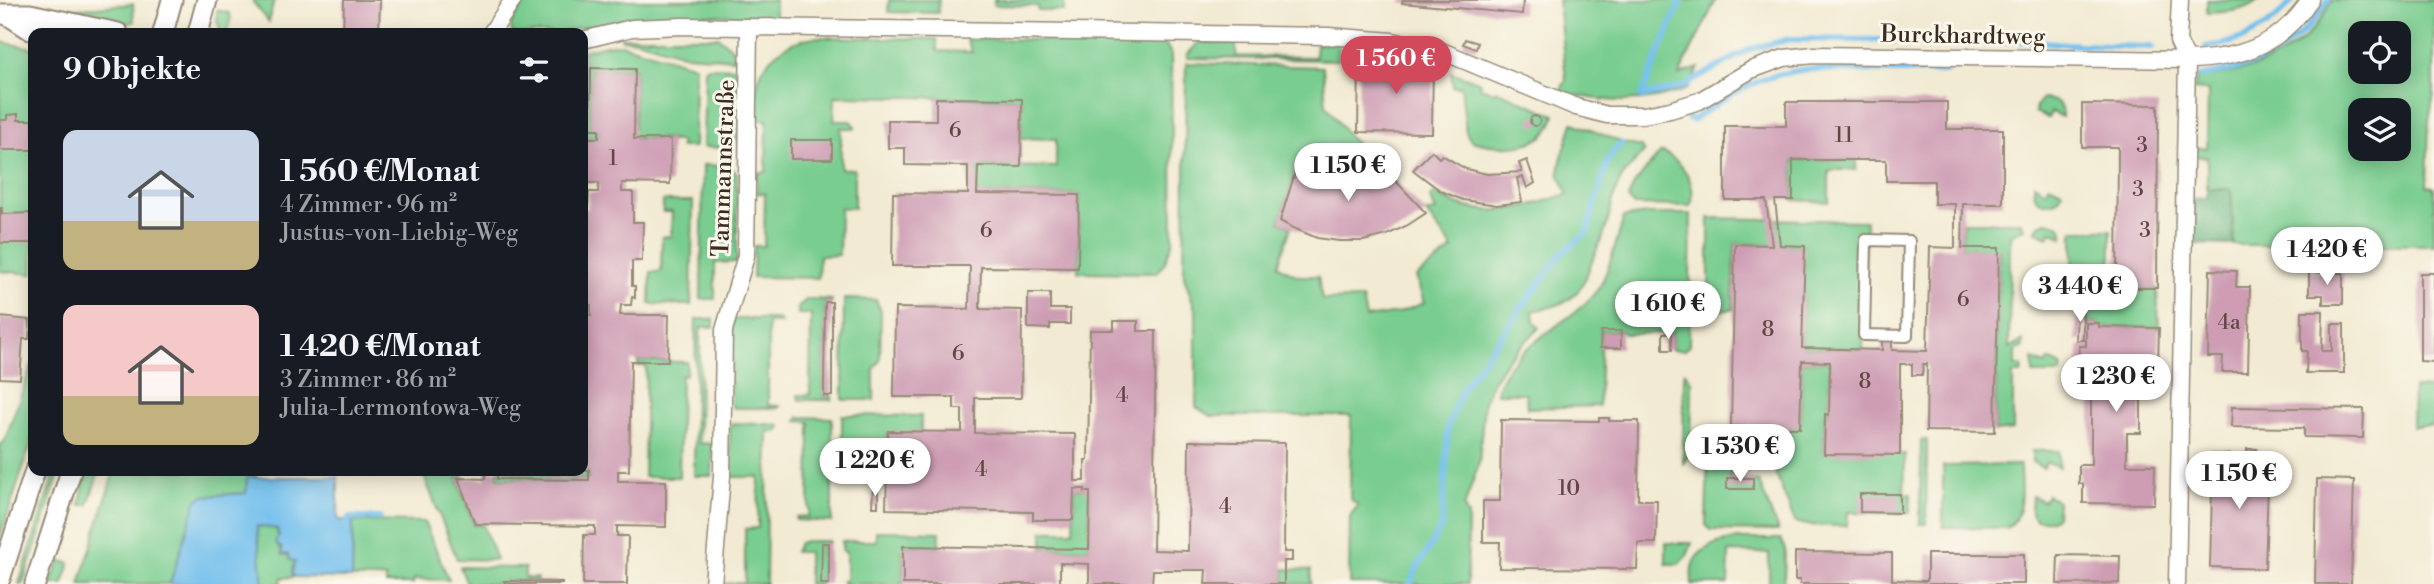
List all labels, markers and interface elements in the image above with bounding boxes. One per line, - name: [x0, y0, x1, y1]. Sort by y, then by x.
- street label: Burckhardtweg: [1879, 20, 2046, 52]
- map controls: [2348, 21, 2411, 161]
- button: locate: [2348, 21, 2411, 84]
- pin: 1 560 €: [1331, 36, 1461, 96]
- text: 1 560 €: [1357, 45, 1435, 73]
- text: 9 Objekte: [63, 51, 201, 89]
- icon: filters: [515, 51, 553, 89]
- street label: Tammannstraße: [706, 79, 742, 257]
- button: layers: [2348, 98, 2411, 161]
- house number: 6: [949, 118, 962, 144]
- house number: 11: [1835, 123, 1853, 149]
- house number: 3: [2136, 133, 2148, 159]
- pin: 1 150 €: [1283, 144, 1413, 203]
- house number: 1: [608, 146, 618, 172]
- text: 1 150 €: [1310, 152, 1386, 180]
- text: 1 560 €/Monat: [280, 153, 479, 191]
- icon: home: [119, 158, 203, 242]
- house number: 3: [2132, 177, 2144, 203]
- text: 4 Zimmer · 96 m²: [280, 191, 457, 219]
- house number: 6: [980, 218, 993, 244]
- house number: 3: [2139, 218, 2151, 244]
- text: Justus-von-Liebig-Weg: [280, 219, 518, 247]
- pin: 1 420 €: [2262, 228, 2392, 287]
- text: 1 420 €: [2287, 236, 2367, 264]
- pin: 3 440 €: [2015, 264, 2145, 324]
- text: 3 440 €: [2038, 273, 2122, 301]
- pin: 1 610 €: [1603, 282, 1733, 341]
- house number: 6: [1957, 287, 1970, 313]
- text: 1 610 €: [1631, 290, 1705, 318]
- house number: 4a: [2217, 310, 2241, 336]
- house number: 8: [1762, 317, 1774, 343]
- text: 1 420 €/Monat: [280, 328, 481, 366]
- icon: home: [119, 333, 203, 417]
- house number: 6: [952, 341, 965, 367]
- pin: 1 230 €: [2051, 354, 2181, 414]
- text: 1 230 €: [2077, 363, 2155, 391]
- text: 3 Zimmer · 86 m²: [280, 366, 456, 394]
- house number: 8: [1859, 369, 1871, 395]
- house number: 4: [1116, 383, 1128, 409]
- text: Julia-Lermontowa-Weg: [280, 394, 521, 422]
- pin: 1 530 €: [1675, 424, 1805, 484]
- text: 1 530 €: [1701, 433, 1779, 461]
- pin: 1 220 €: [810, 438, 940, 498]
- text: 1 220 €: [836, 447, 914, 475]
- pin: 1 150 €: [2174, 452, 2304, 511]
- house number: 4: [975, 457, 987, 483]
- text: 1 150 €: [2201, 460, 2277, 488]
- house number: 10: [1558, 476, 1580, 502]
- house number: 4: [1219, 494, 1231, 520]

